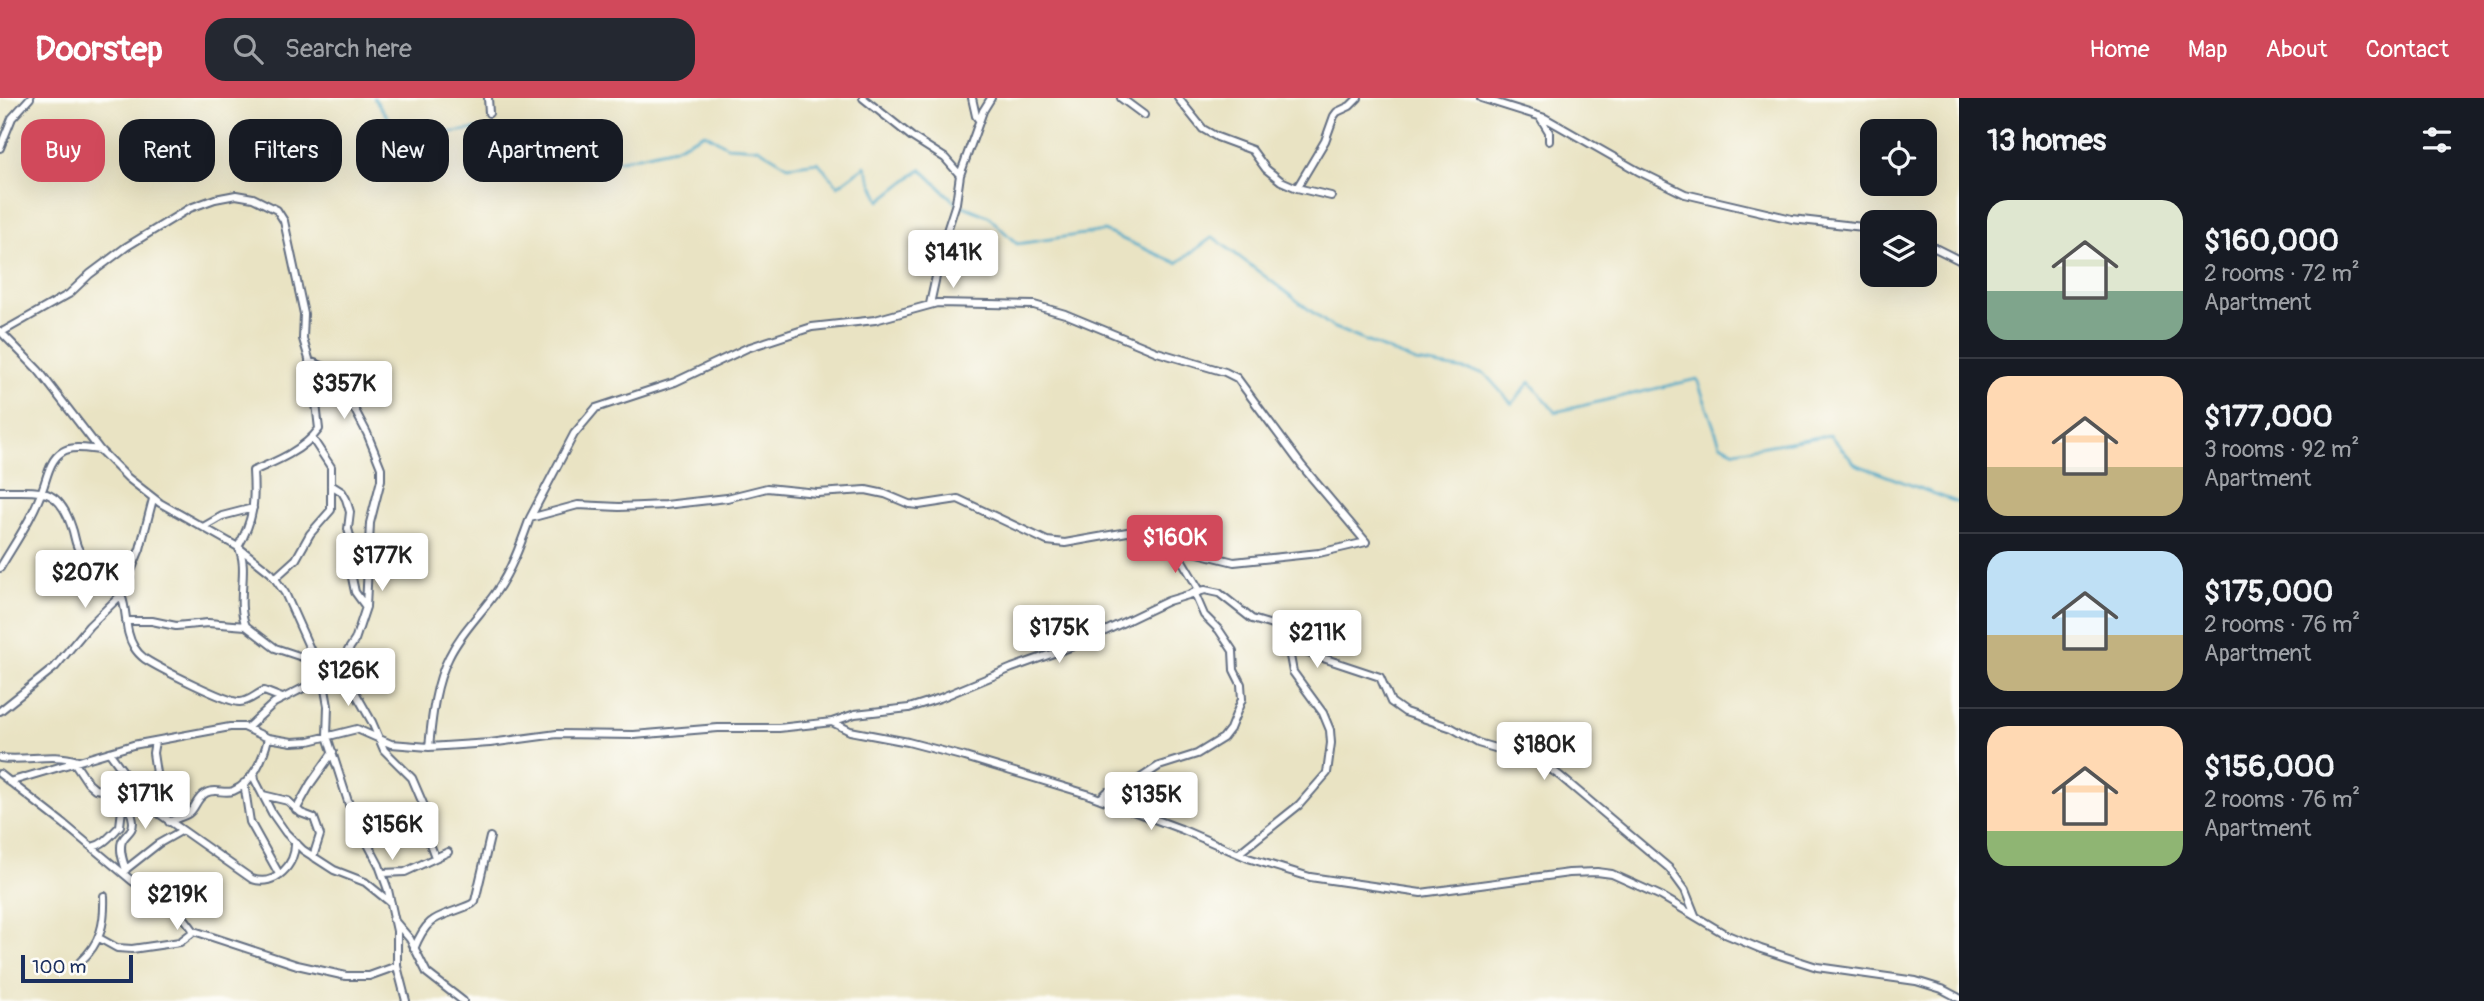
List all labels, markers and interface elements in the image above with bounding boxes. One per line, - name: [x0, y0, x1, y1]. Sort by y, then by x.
- search box: [205, 18, 695, 81]
- text: Doorstep: [35, 29, 163, 70]
- icon: search: [229, 30, 267, 68]
- text: Search here: [285, 33, 412, 65]
- text: Home: [2089, 35, 2150, 64]
- text: Map: [2188, 35, 2228, 64]
- text: About: [2266, 35, 2328, 64]
- text: Contact: [2366, 35, 2449, 64]
- chip: Buy: [21, 119, 105, 182]
- chip: Rent: [119, 119, 215, 182]
- chip: Filters: [229, 119, 342, 182]
- chip: New: [356, 119, 449, 182]
- chip: Apartment: [463, 119, 623, 182]
- map controls: [1860, 119, 1937, 287]
- button: locate: [1860, 119, 1937, 196]
- icon: filters: [2418, 121, 2456, 159]
- text: 13 homes: [1987, 122, 2106, 159]
- button: layers: [1860, 210, 1937, 287]
- text: $160,000: [2204, 222, 2339, 259]
- icon: home: [2043, 228, 2127, 312]
- pin: $141K: [904, 230, 1002, 290]
- text: $141K: [924, 238, 982, 267]
- text: 2 rooms · 72 m²: [2204, 259, 2360, 288]
- text: Apartment: [2204, 288, 2311, 317]
- pin: $357K: [295, 362, 393, 421]
- text: $357K: [312, 369, 376, 398]
- text: $177,000: [2204, 398, 2333, 435]
- icon: home: [2043, 404, 2127, 488]
- text: 3 rooms · 92 m²: [2204, 435, 2359, 464]
- text: Apartment: [2204, 464, 2311, 493]
- pin: $160K: [1126, 516, 1224, 575]
- text: $160K: [1143, 523, 1207, 552]
- pin: $177K: [333, 533, 431, 593]
- text: $177K: [352, 541, 412, 570]
- pin: $207K: [36, 550, 134, 610]
- text: $207K: [51, 558, 119, 587]
- text: $175,000: [2204, 573, 2333, 610]
- icon: home: [2043, 579, 2127, 663]
- pin: $175K: [1010, 606, 1108, 665]
- pin: $211K: [1268, 610, 1366, 670]
- text: 2 rooms · 76 m²: [2204, 610, 2360, 639]
- text: $175K: [1029, 613, 1089, 642]
- text: $211K: [1288, 618, 1346, 647]
- text: Apartment: [2204, 639, 2311, 668]
- pin: $126K: [299, 648, 397, 708]
- text: $126K: [317, 656, 379, 685]
- pin: $180K: [1495, 722, 1593, 782]
- text: $180K: [1513, 730, 1575, 759]
- text: $156,000: [2204, 748, 2335, 785]
- icon: home: [2043, 754, 2127, 838]
- pin: $171K: [96, 772, 194, 831]
- pin: $135K: [1102, 772, 1200, 832]
- text: $171K: [117, 779, 173, 808]
- text: $135K: [1121, 780, 1181, 809]
- text: 2 rooms · 76 m²: [2204, 785, 2360, 814]
- pin: $156K: [343, 802, 441, 862]
- text: $156K: [361, 810, 423, 839]
- text: Apartment: [2204, 814, 2311, 843]
- pin: $219K: [128, 872, 226, 932]
- text: $219K: [147, 880, 207, 909]
- scale bar: [21, 952, 133, 984]
- text: 100 m: [32, 955, 86, 979]

